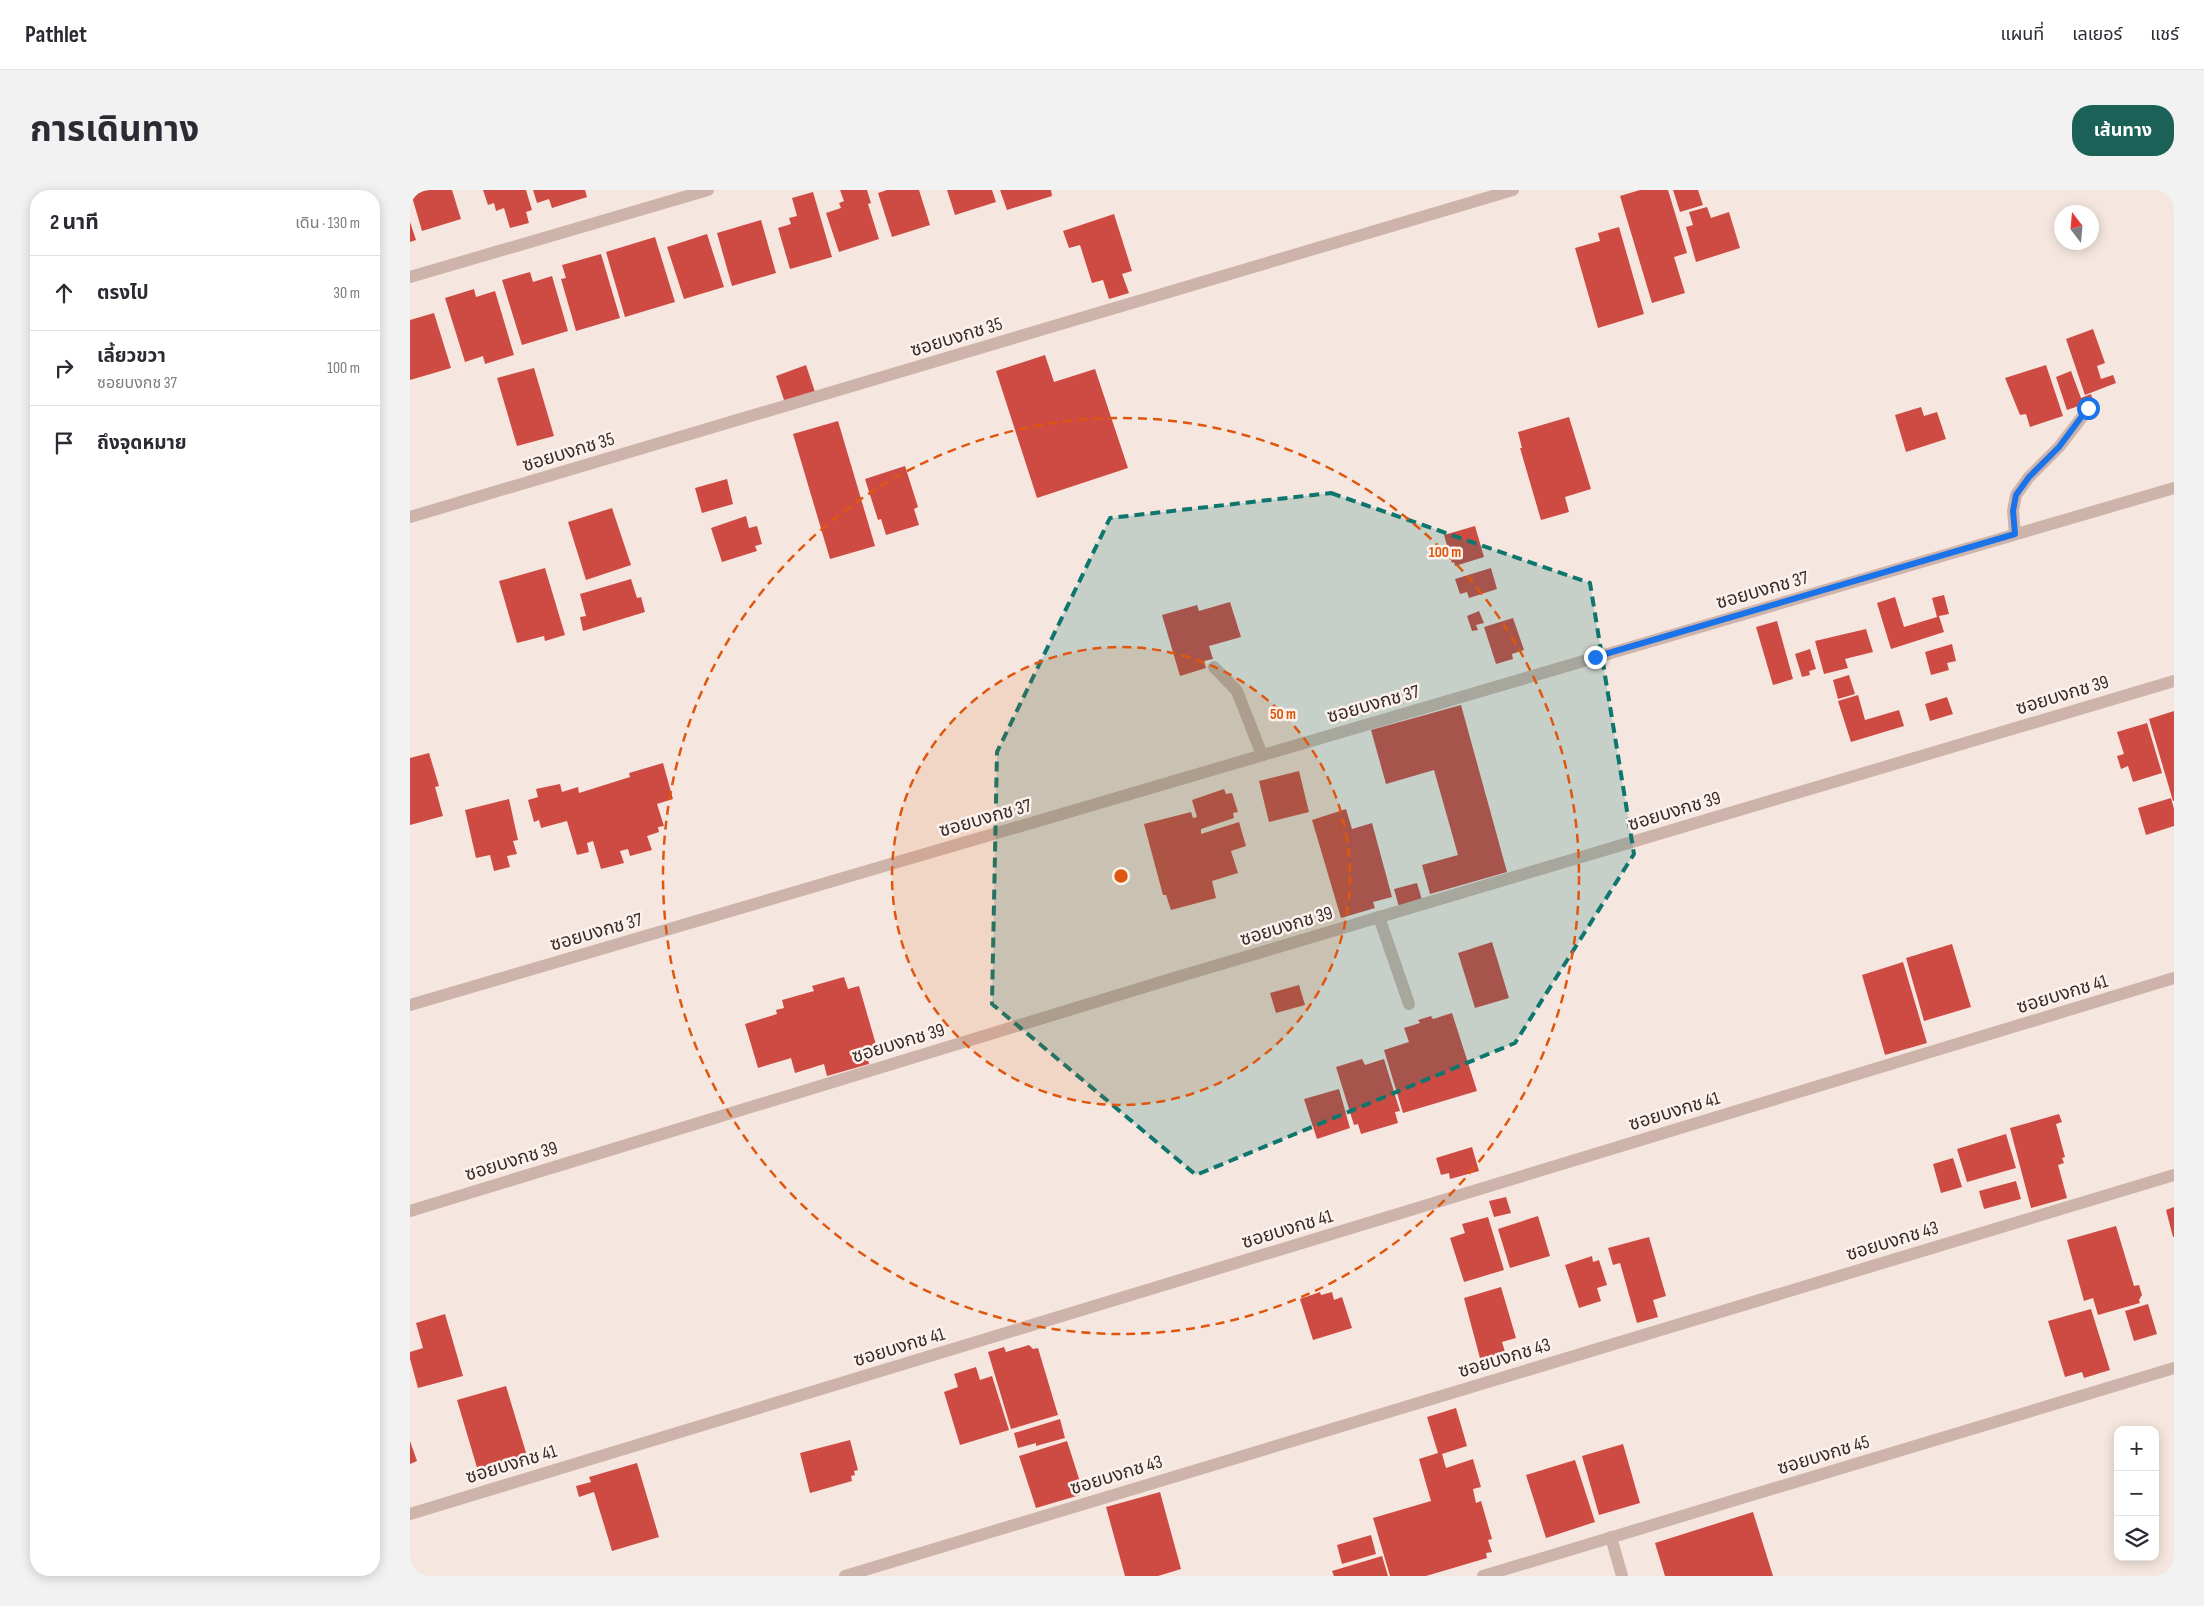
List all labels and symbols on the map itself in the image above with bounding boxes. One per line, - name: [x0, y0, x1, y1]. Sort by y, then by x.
- north arrow: [2054, 205, 2099, 250]
- street label: ซอยบงกช 35: [908, 313, 1005, 362]
- route start: [2077, 397, 2100, 420]
- street label: ซอยบงกช 35: [520, 428, 617, 477]
- text: 100 m: [1429, 543, 1461, 562]
- street label: ซอยบงกช 37: [1714, 566, 1812, 615]
- route end: [1584, 646, 1607, 669]
- street label: ซอยบงกช 39: [2013, 670, 2112, 720]
- street label: ซอยบงกช 37: [1325, 680, 1423, 729]
- text: 50 m: [1270, 705, 1296, 724]
- street label: ซอยบงกช 39: [1625, 786, 1724, 836]
- street label: ซอยบงกช 37: [937, 794, 1035, 843]
- centre of rings: [1112, 867, 1130, 885]
- street label: ซอยบงกช 39: [1237, 901, 1336, 951]
- street label: ซอยบงกช 37: [548, 908, 646, 957]
- street label: ซอยบงกช 41: [2014, 970, 2111, 1019]
- street label: ซอยบงกช 39: [849, 1018, 948, 1068]
- street label: ซอยบงกช 41: [1626, 1087, 1723, 1136]
- street label: ซอยบงกช 39: [462, 1136, 561, 1186]
- street label: ซอยบงกช 41: [1239, 1205, 1336, 1254]
- street label: ซอยบงกช 43: [1844, 1216, 1941, 1266]
- street label: ซอยบงกช 41: [851, 1323, 948, 1372]
- street label: ซอยบงกช 43: [1456, 1333, 1553, 1383]
- street label: ซอยบงกช 45: [1775, 1431, 1872, 1480]
- street label: ซอยบงกช 41: [463, 1440, 560, 1489]
- street label: ซอยบงกช 43: [1068, 1450, 1165, 1500]

